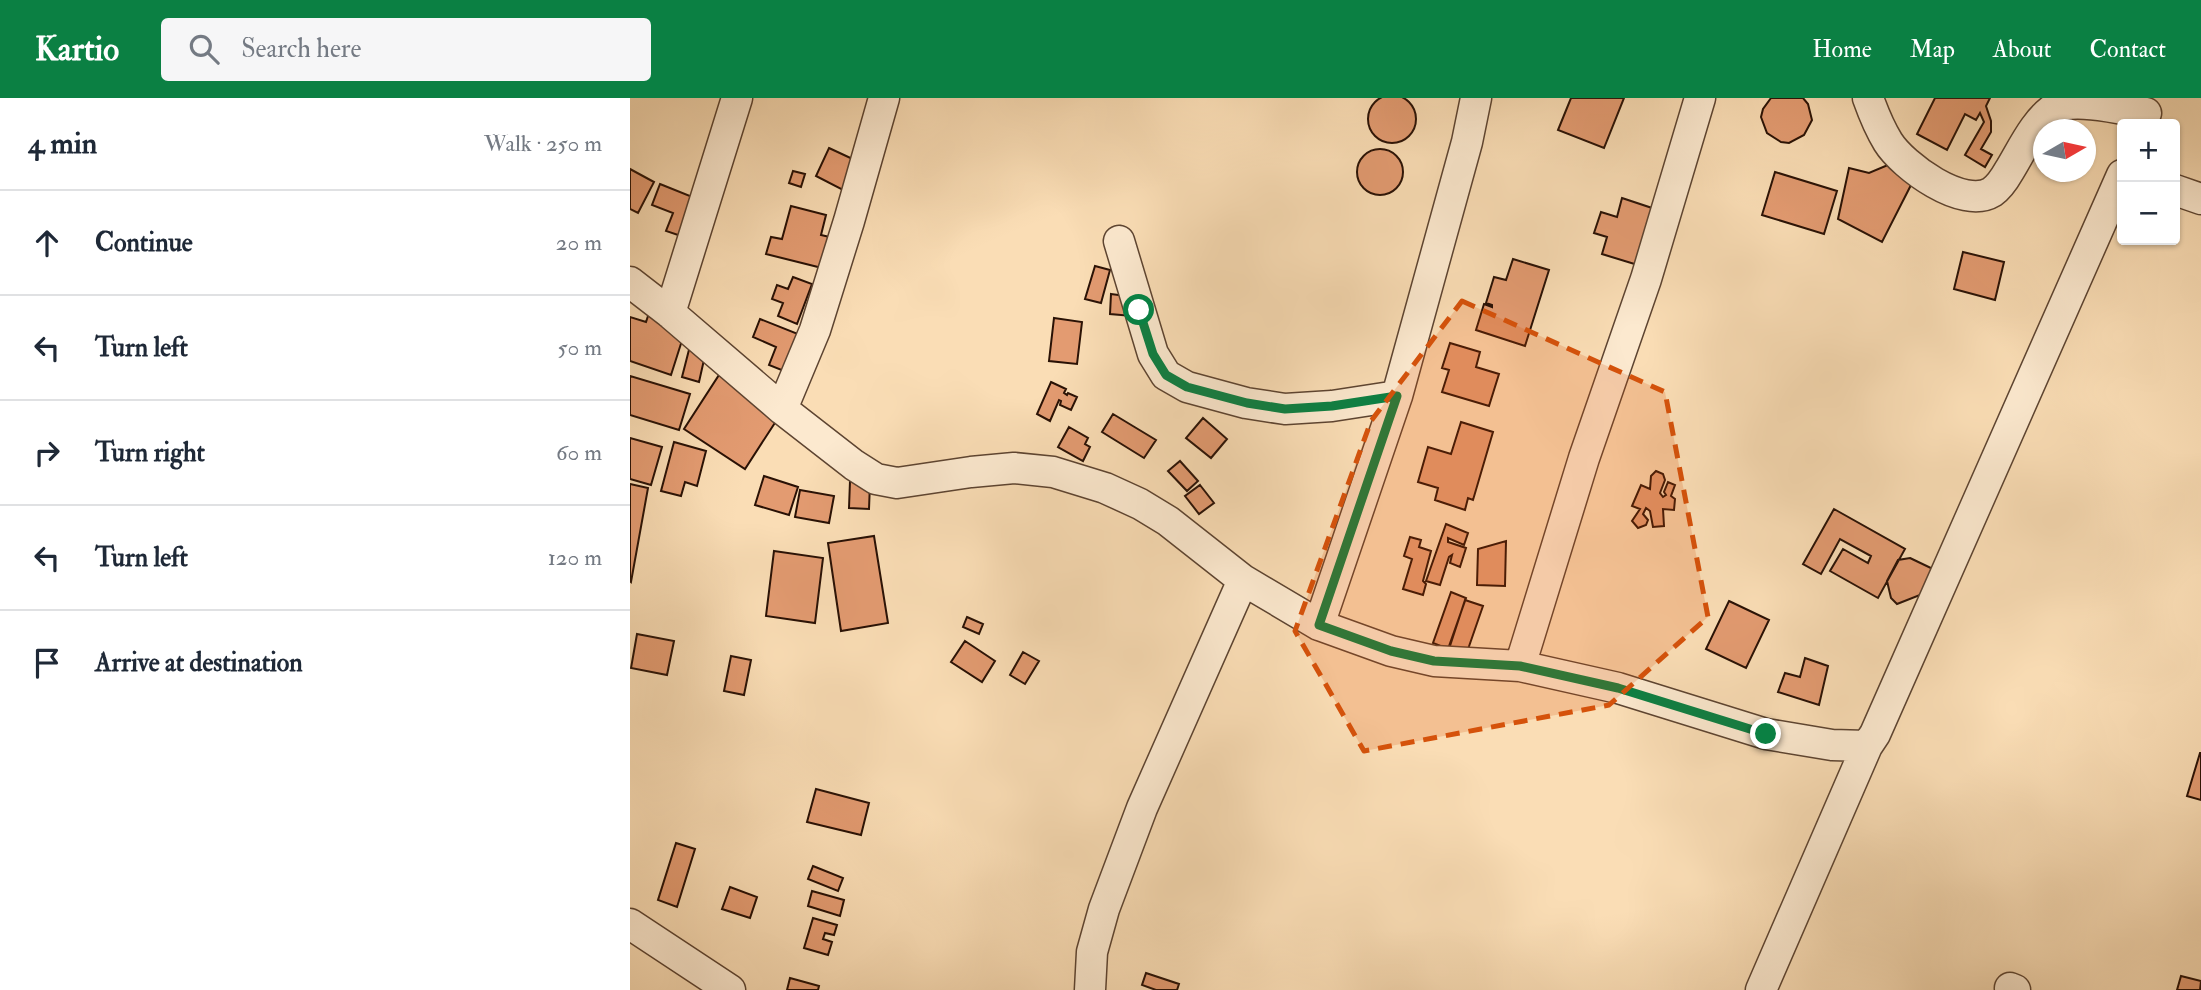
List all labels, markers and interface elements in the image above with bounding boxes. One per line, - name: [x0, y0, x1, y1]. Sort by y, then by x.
- search box: [161, 18, 651, 81]
- text: Kartio: [35, 29, 119, 70]
- icon: search: [185, 30, 223, 68]
- text: Search here: [241, 33, 361, 65]
- text: Home: [1812, 34, 1872, 65]
- text: Map: [1910, 34, 1955, 65]
- text: About: [1993, 34, 2052, 65]
- text: Contact: [2090, 34, 2166, 65]
- north arrow: [2033, 119, 2096, 182]
- map controls: [2117, 119, 2180, 245]
- button: +: [2117, 119, 2180, 182]
- text: 4 min: [28, 125, 97, 162]
- text: Walk · 250 m: [484, 129, 602, 158]
- button: −: [2117, 182, 2180, 245]
- icon: ahead: [28, 224, 66, 262]
- text: Continue: [95, 227, 193, 259]
- text: 20 m: [556, 228, 602, 257]
- route start: [1123, 294, 1154, 325]
- icon: left: [28, 329, 66, 367]
- text: Turn left: [95, 332, 188, 364]
- text: 50 m: [558, 333, 602, 362]
- icon: right: [28, 434, 66, 472]
- text: Turn right: [95, 437, 205, 469]
- text: 60 m: [556, 438, 602, 467]
- icon: left: [28, 539, 66, 577]
- text: Turn left: [95, 542, 188, 574]
- text: 120 m: [548, 543, 602, 572]
- icon: arrive: [28, 644, 66, 682]
- text: Arrive at destination: [95, 647, 303, 679]
- route end: [1750, 718, 1781, 749]

